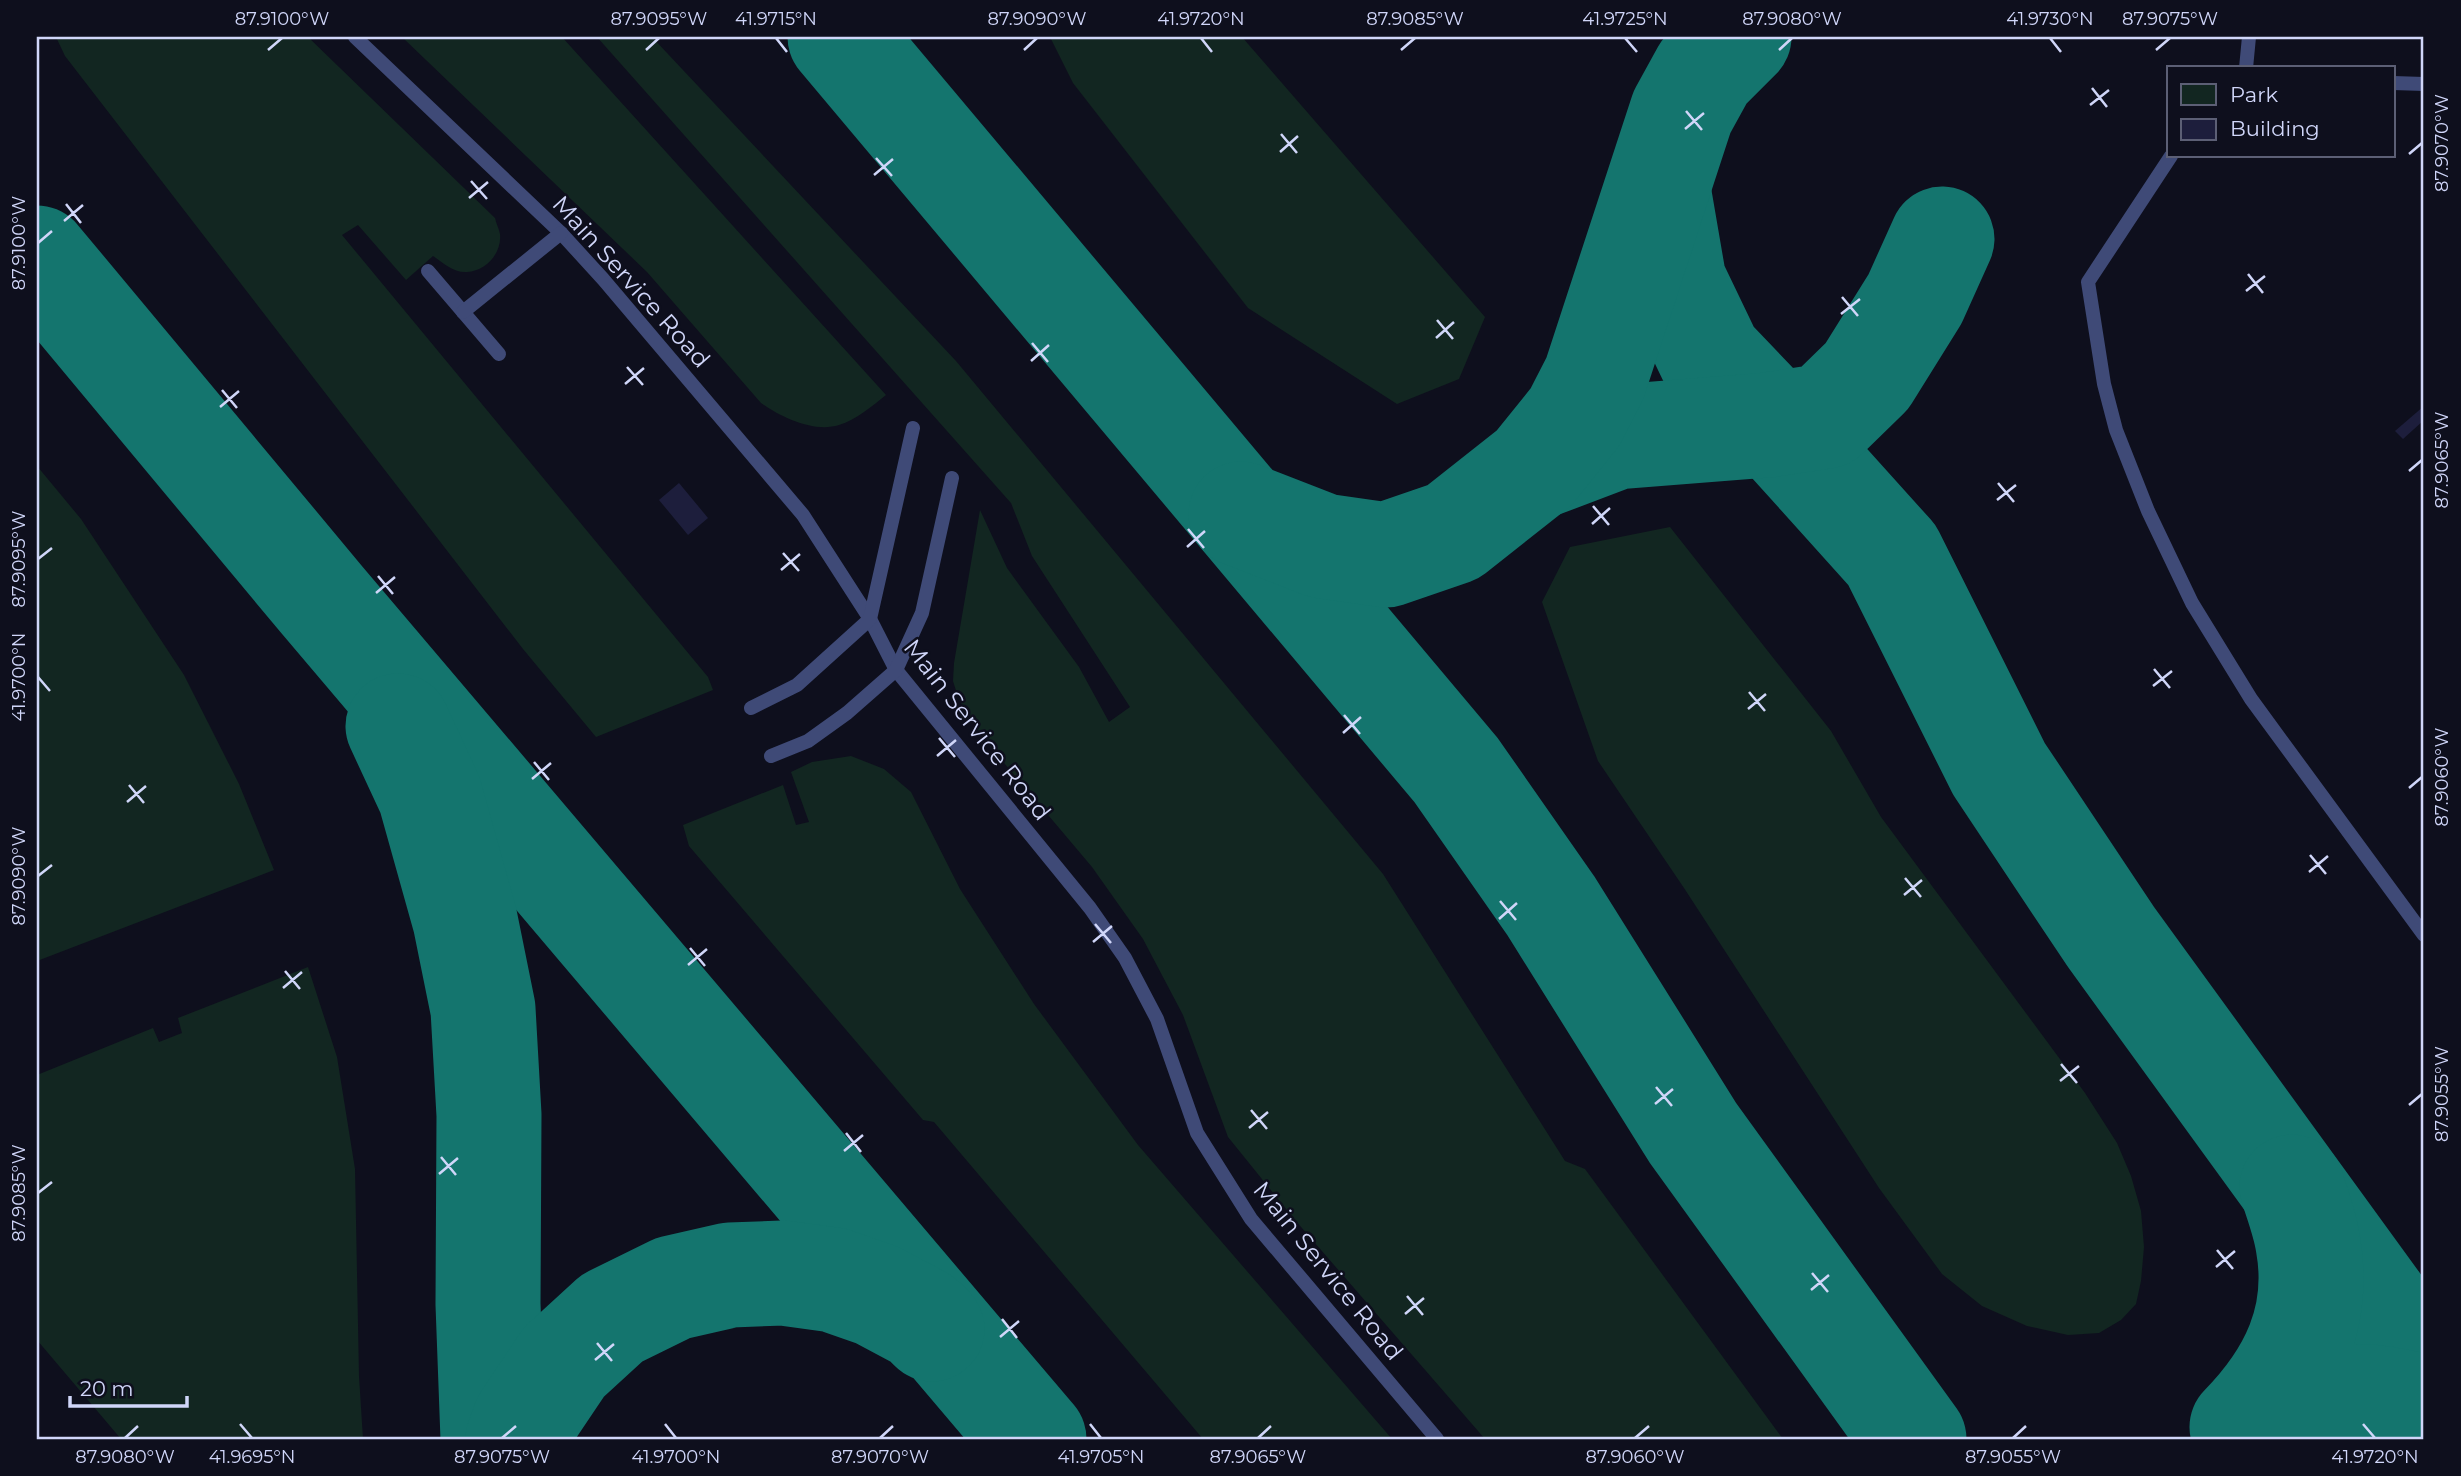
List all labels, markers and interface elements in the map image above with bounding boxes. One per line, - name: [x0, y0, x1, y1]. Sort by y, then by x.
- text: 87.9100°W: [235, 8, 329, 30]
- text: 87.9095°W: [611, 8, 707, 30]
- text: 41.9715°N: [735, 8, 817, 30]
- text: 87.9090°W: [988, 8, 1086, 30]
- text: 41.9720°N: [1157, 8, 1245, 30]
- text: 87.9085°W: [1366, 8, 1464, 30]
- text: 41.9725°N: [1582, 8, 1668, 30]
- text: 87.9080°W: [1742, 8, 1842, 30]
- text: 41.9730°N: [2006, 8, 2094, 30]
- text: 87.9075°W: [2122, 8, 2218, 30]
- legend: [2167, 66, 2394, 158]
- text: Park: [2230, 82, 2278, 107]
- text: 87.9070°W: [2431, 94, 2453, 192]
- text: Building: [2230, 116, 2320, 141]
- street label: Main Service Road: [546, 190, 716, 374]
- text: 87.9100°W: [8, 196, 30, 290]
- text: 87.9065°W: [2431, 412, 2453, 508]
- text: 87.9095°W: [8, 511, 30, 607]
- text: 41.9700°N: [8, 633, 30, 721]
- street label: Main Service Road: [898, 633, 1057, 826]
- text: 87.9060°W: [2431, 728, 2453, 826]
- text: 87.9090°W: [8, 827, 30, 925]
- text: 87.9055°W: [2431, 1046, 2453, 1142]
- text: 87.9085°W: [8, 1144, 30, 1242]
- street label: Main Service Road: [1247, 1175, 1409, 1366]
- scale bar: [70, 1364, 187, 1408]
- text: 20 m: [80, 1376, 134, 1401]
- text: 87.9080°W: [75, 1446, 175, 1468]
- text: 41.9695°N: [209, 1446, 295, 1468]
- text: 87.9075°W: [454, 1446, 550, 1468]
- text: 41.9700°N: [632, 1446, 720, 1468]
- text: 87.9070°W: [831, 1446, 929, 1468]
- text: 41.9705°N: [1058, 1446, 1144, 1468]
- text: 87.9065°W: [1210, 1446, 1306, 1468]
- text: 87.9060°W: [1586, 1446, 1684, 1468]
- text: 87.9055°W: [1965, 1446, 2061, 1468]
- text: 41.9720°N: [2331, 1446, 2419, 1468]

